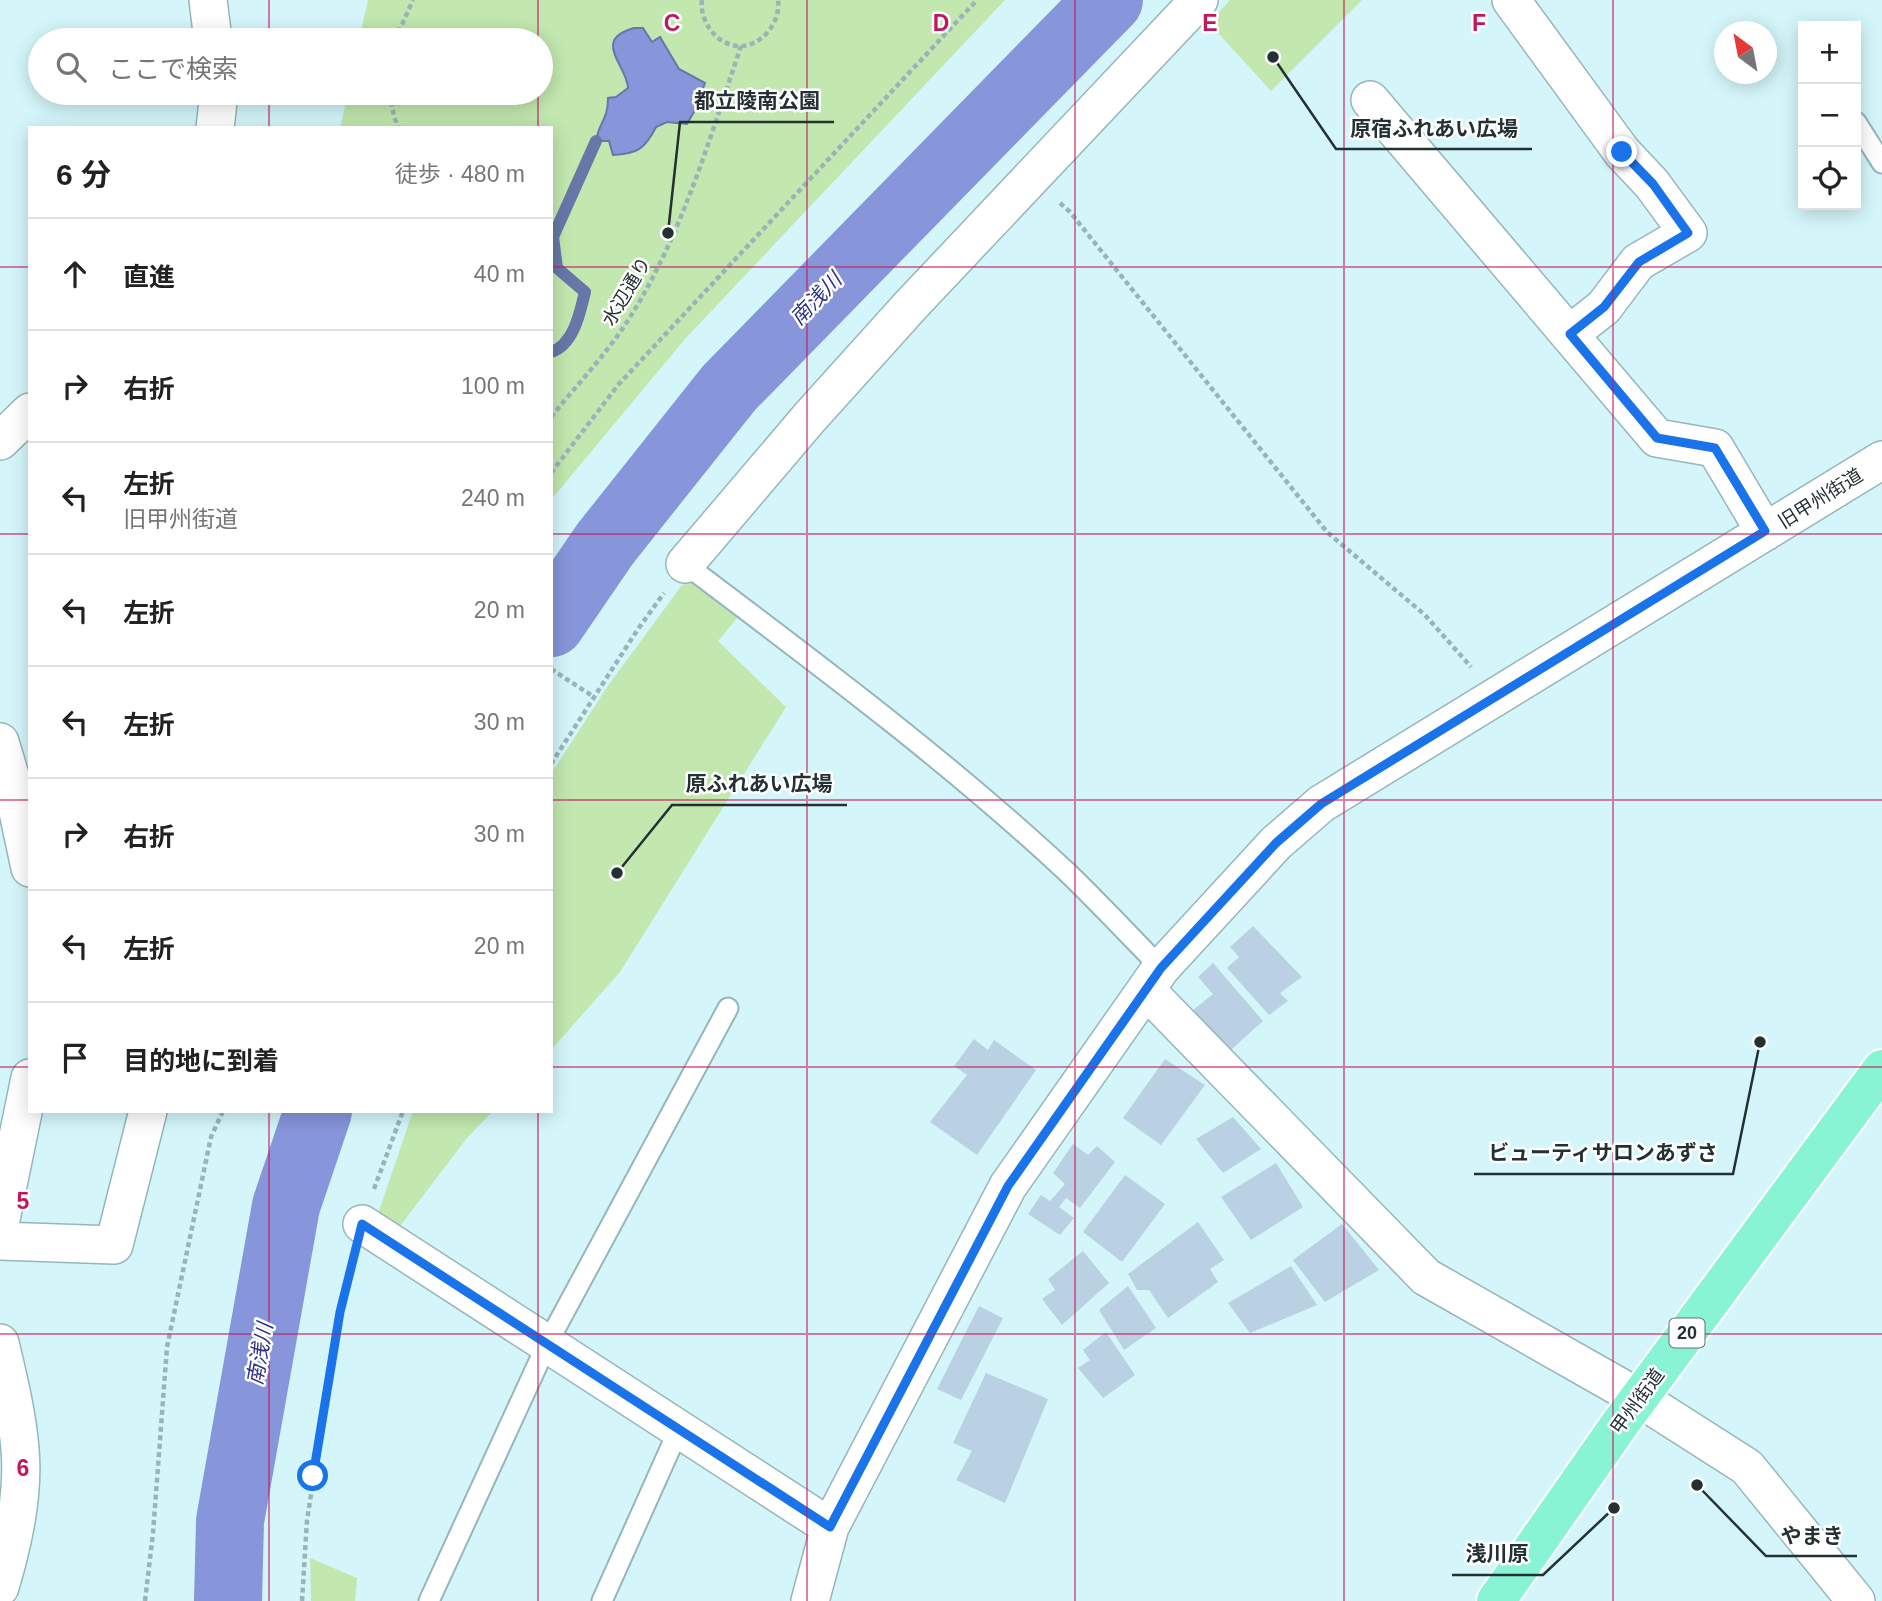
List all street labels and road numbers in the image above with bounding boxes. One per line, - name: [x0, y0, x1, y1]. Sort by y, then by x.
- street label: 水辺通り: [598, 253, 655, 329]
- street label: 旧甲州街道: [1774, 464, 1866, 533]
- road number: 20: [1670, 1318, 1704, 1348]
- street label: 甲州街道: [1607, 1364, 1668, 1438]

